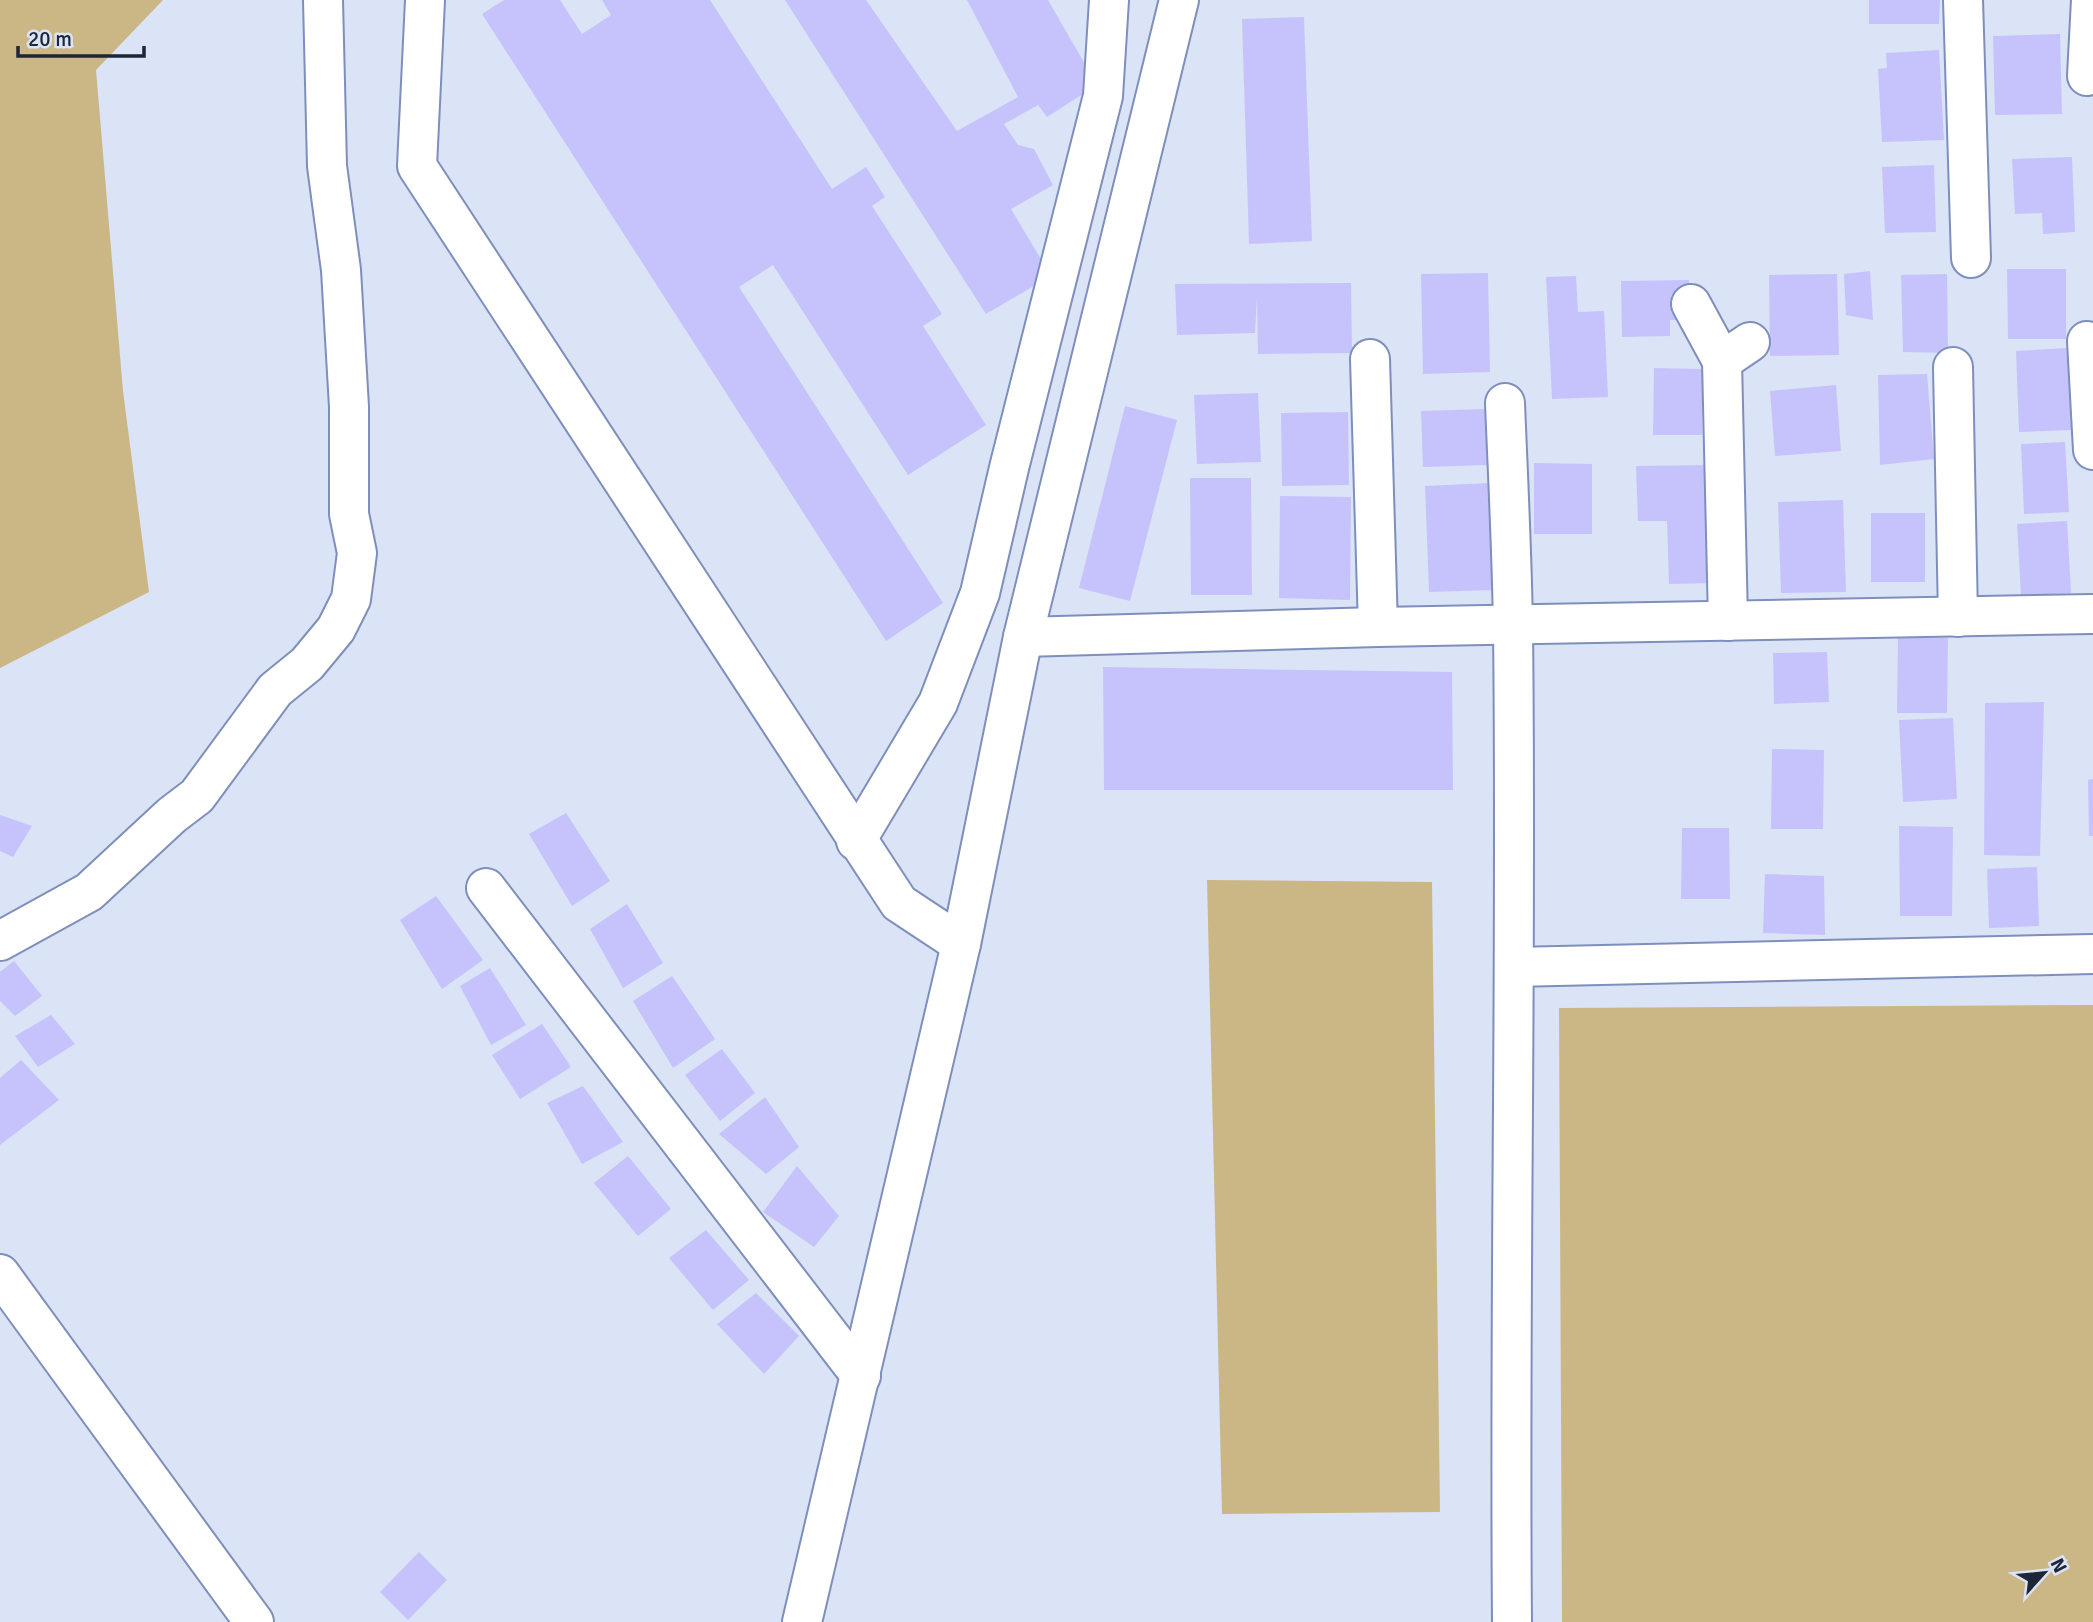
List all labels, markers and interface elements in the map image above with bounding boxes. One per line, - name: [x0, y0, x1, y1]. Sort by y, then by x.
- scale bar: [18, 14, 144, 58]
- text: 20 m: [28, 26, 72, 52]
- north arrow: [2009, 1538, 2079, 1608]
- text: N: [2045, 1554, 2072, 1577]

